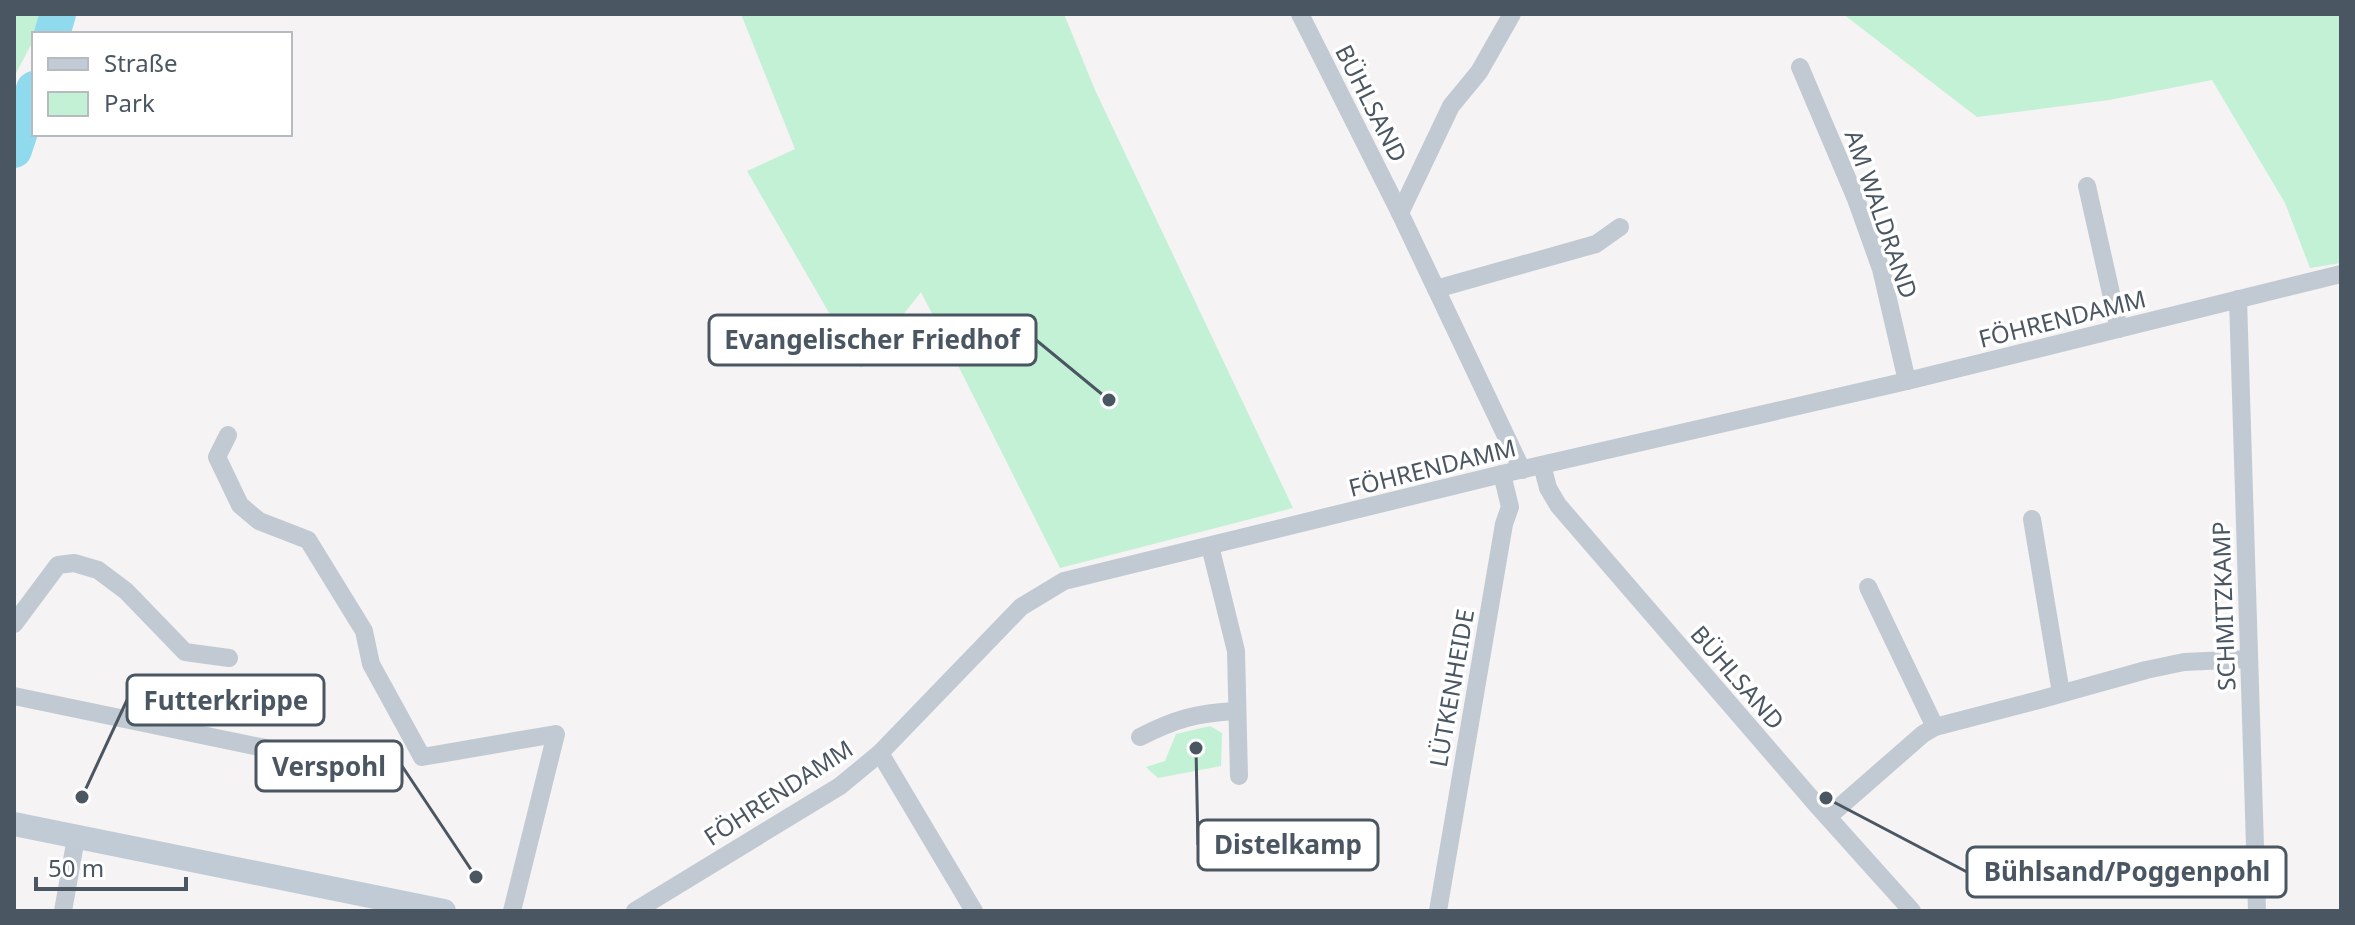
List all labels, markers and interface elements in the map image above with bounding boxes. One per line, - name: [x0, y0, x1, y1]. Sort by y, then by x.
- legend: [32, 32, 292, 136]
- street label: BÜHLSAND: [1328, 39, 1416, 167]
- text: Straße: [104, 46, 177, 79]
- text: Park: [104, 86, 155, 119]
- street label: AM WALDRAND: [1838, 125, 1926, 303]
- street label: FÖHRENDAMM: [1975, 281, 2149, 355]
- callout: Evangelischer Friedhof: [709, 315, 1036, 365]
- text: Evangelischer Friedhof: [724, 321, 1022, 357]
- street label: FÖHRENDAMM: [1345, 430, 1519, 504]
- street label: SCHMITZKAMP: [2204, 521, 2242, 691]
- street label: LÜTKENHEIDE: [1421, 606, 1481, 770]
- street label: BÜHLSAND: [1684, 618, 1792, 736]
- callout: Futterkrippe: [127, 675, 324, 725]
- text: Futterkrippe: [144, 682, 308, 718]
- street label: FÖHRENDAMM: [697, 731, 859, 853]
- callout: Verspohl: [256, 741, 402, 791]
- text: Verspohl: [272, 748, 386, 784]
- callout: Distelkamp: [1198, 820, 1378, 870]
- text: Distelkamp: [1214, 826, 1362, 862]
- scale bar: [36, 841, 186, 891]
- callout: Bühlsand/Poggenpohl: [1967, 847, 2286, 897]
- text: 50 m: [48, 851, 104, 884]
- text: Bühlsand/Poggenpohl: [1984, 853, 2270, 889]

